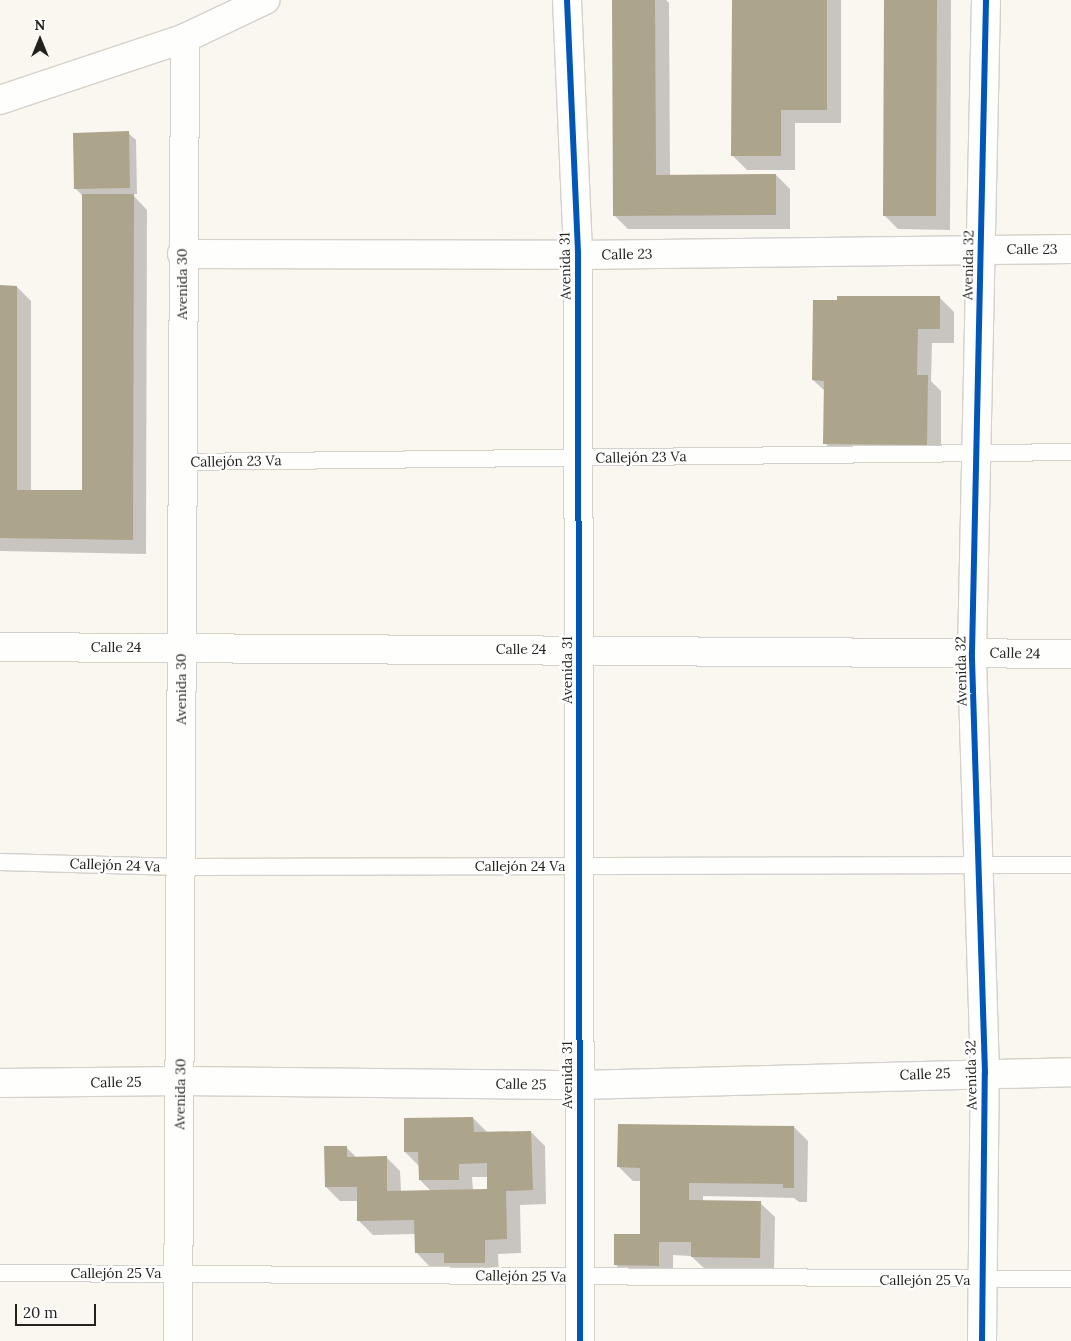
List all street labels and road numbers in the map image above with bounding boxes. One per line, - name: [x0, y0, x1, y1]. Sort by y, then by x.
- street label: Avenida 32: [959, 230, 977, 300]
- street label: Avenida 31: [556, 232, 574, 300]
- street label: Calle 23: [1006, 241, 1058, 257]
- street label: Calle 23: [601, 245, 653, 263]
- street label: Avenida 30: [174, 248, 190, 320]
- street label: Callejón 23 Va: [595, 448, 687, 466]
- street label: Callejón 23 Va: [190, 452, 282, 470]
- street label: Avenida 31: [559, 636, 575, 704]
- street label: Avenida 32: [952, 636, 970, 706]
- street label: Calle 24: [91, 639, 141, 655]
- street label: Calle 24: [496, 641, 546, 657]
- street label: Calle 24: [990, 644, 1040, 662]
- street label: Avenida 30: [173, 653, 189, 725]
- street label: Callejón 24 Va: [69, 855, 161, 875]
- street label: Callejón 24 Va: [475, 858, 565, 874]
- street label: Avenida 32: [962, 1040, 980, 1110]
- street label: Avenida 31: [559, 1041, 575, 1109]
- street label: Avenida 30: [171, 1058, 189, 1130]
- street label: Calle 25: [899, 1065, 951, 1083]
- street label: Calle 25: [90, 1073, 142, 1091]
- street label: Calle 25: [495, 1075, 547, 1093]
- street label: Callejón 25 Va: [70, 1265, 162, 1281]
- street label: Callejón 25 Va: [475, 1267, 567, 1285]
- street label: Callejón 25 Va: [879, 1272, 971, 1288]

